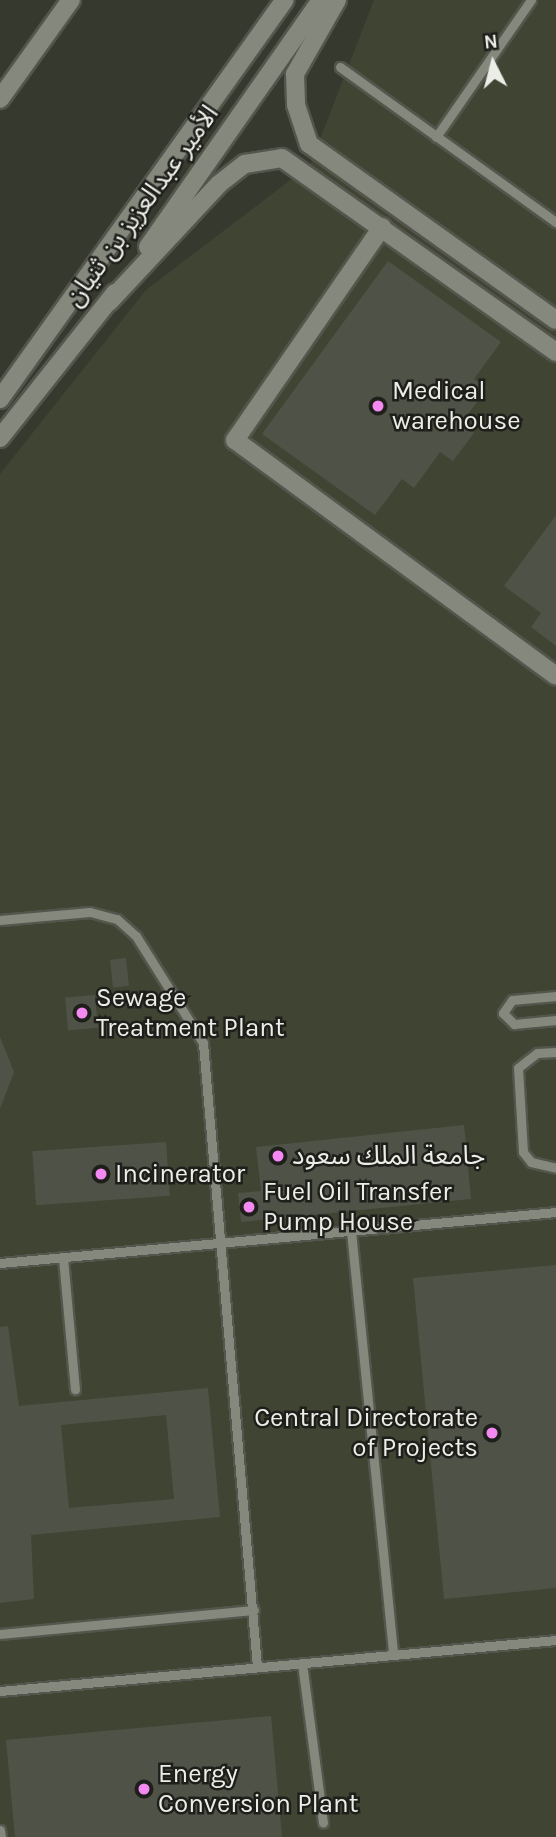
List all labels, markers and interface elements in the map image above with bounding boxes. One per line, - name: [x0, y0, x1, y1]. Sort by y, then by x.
- north arrow: [458, 28, 528, 98]
- text: N: [483, 30, 499, 54]
- street label: الأمير عبدالعزيز بن ثنيان: [59, 99, 225, 313]
- place label: Medical warehouse: [392, 375, 521, 436]
- marker: Medical warehouse: [370, 398, 386, 414]
- place label: Sewage Treatment Plant: [96, 982, 285, 1044]
- marker: Sewage Treatment Plant: [74, 1005, 90, 1021]
- place label: جامعة الملك سعود: [292, 1140, 485, 1172]
- marker: جامعة الملك سعود: [270, 1148, 286, 1164]
- place label: Incinerator: [115, 1158, 245, 1190]
- marker: Incinerator: [93, 1166, 109, 1182]
- place label: Fuel Oil Transfer Pump House: [263, 1176, 452, 1238]
- marker: Fuel Oil Transfer Pump House: [241, 1199, 257, 1215]
- place label: Central Directorate of Projects: [254, 1402, 478, 1464]
- marker: Central Directorate of Projects: [484, 1425, 500, 1441]
- place label: Energy Conversion Plant: [158, 1758, 359, 1820]
- marker: Energy Conversion Plant: [136, 1781, 152, 1797]

